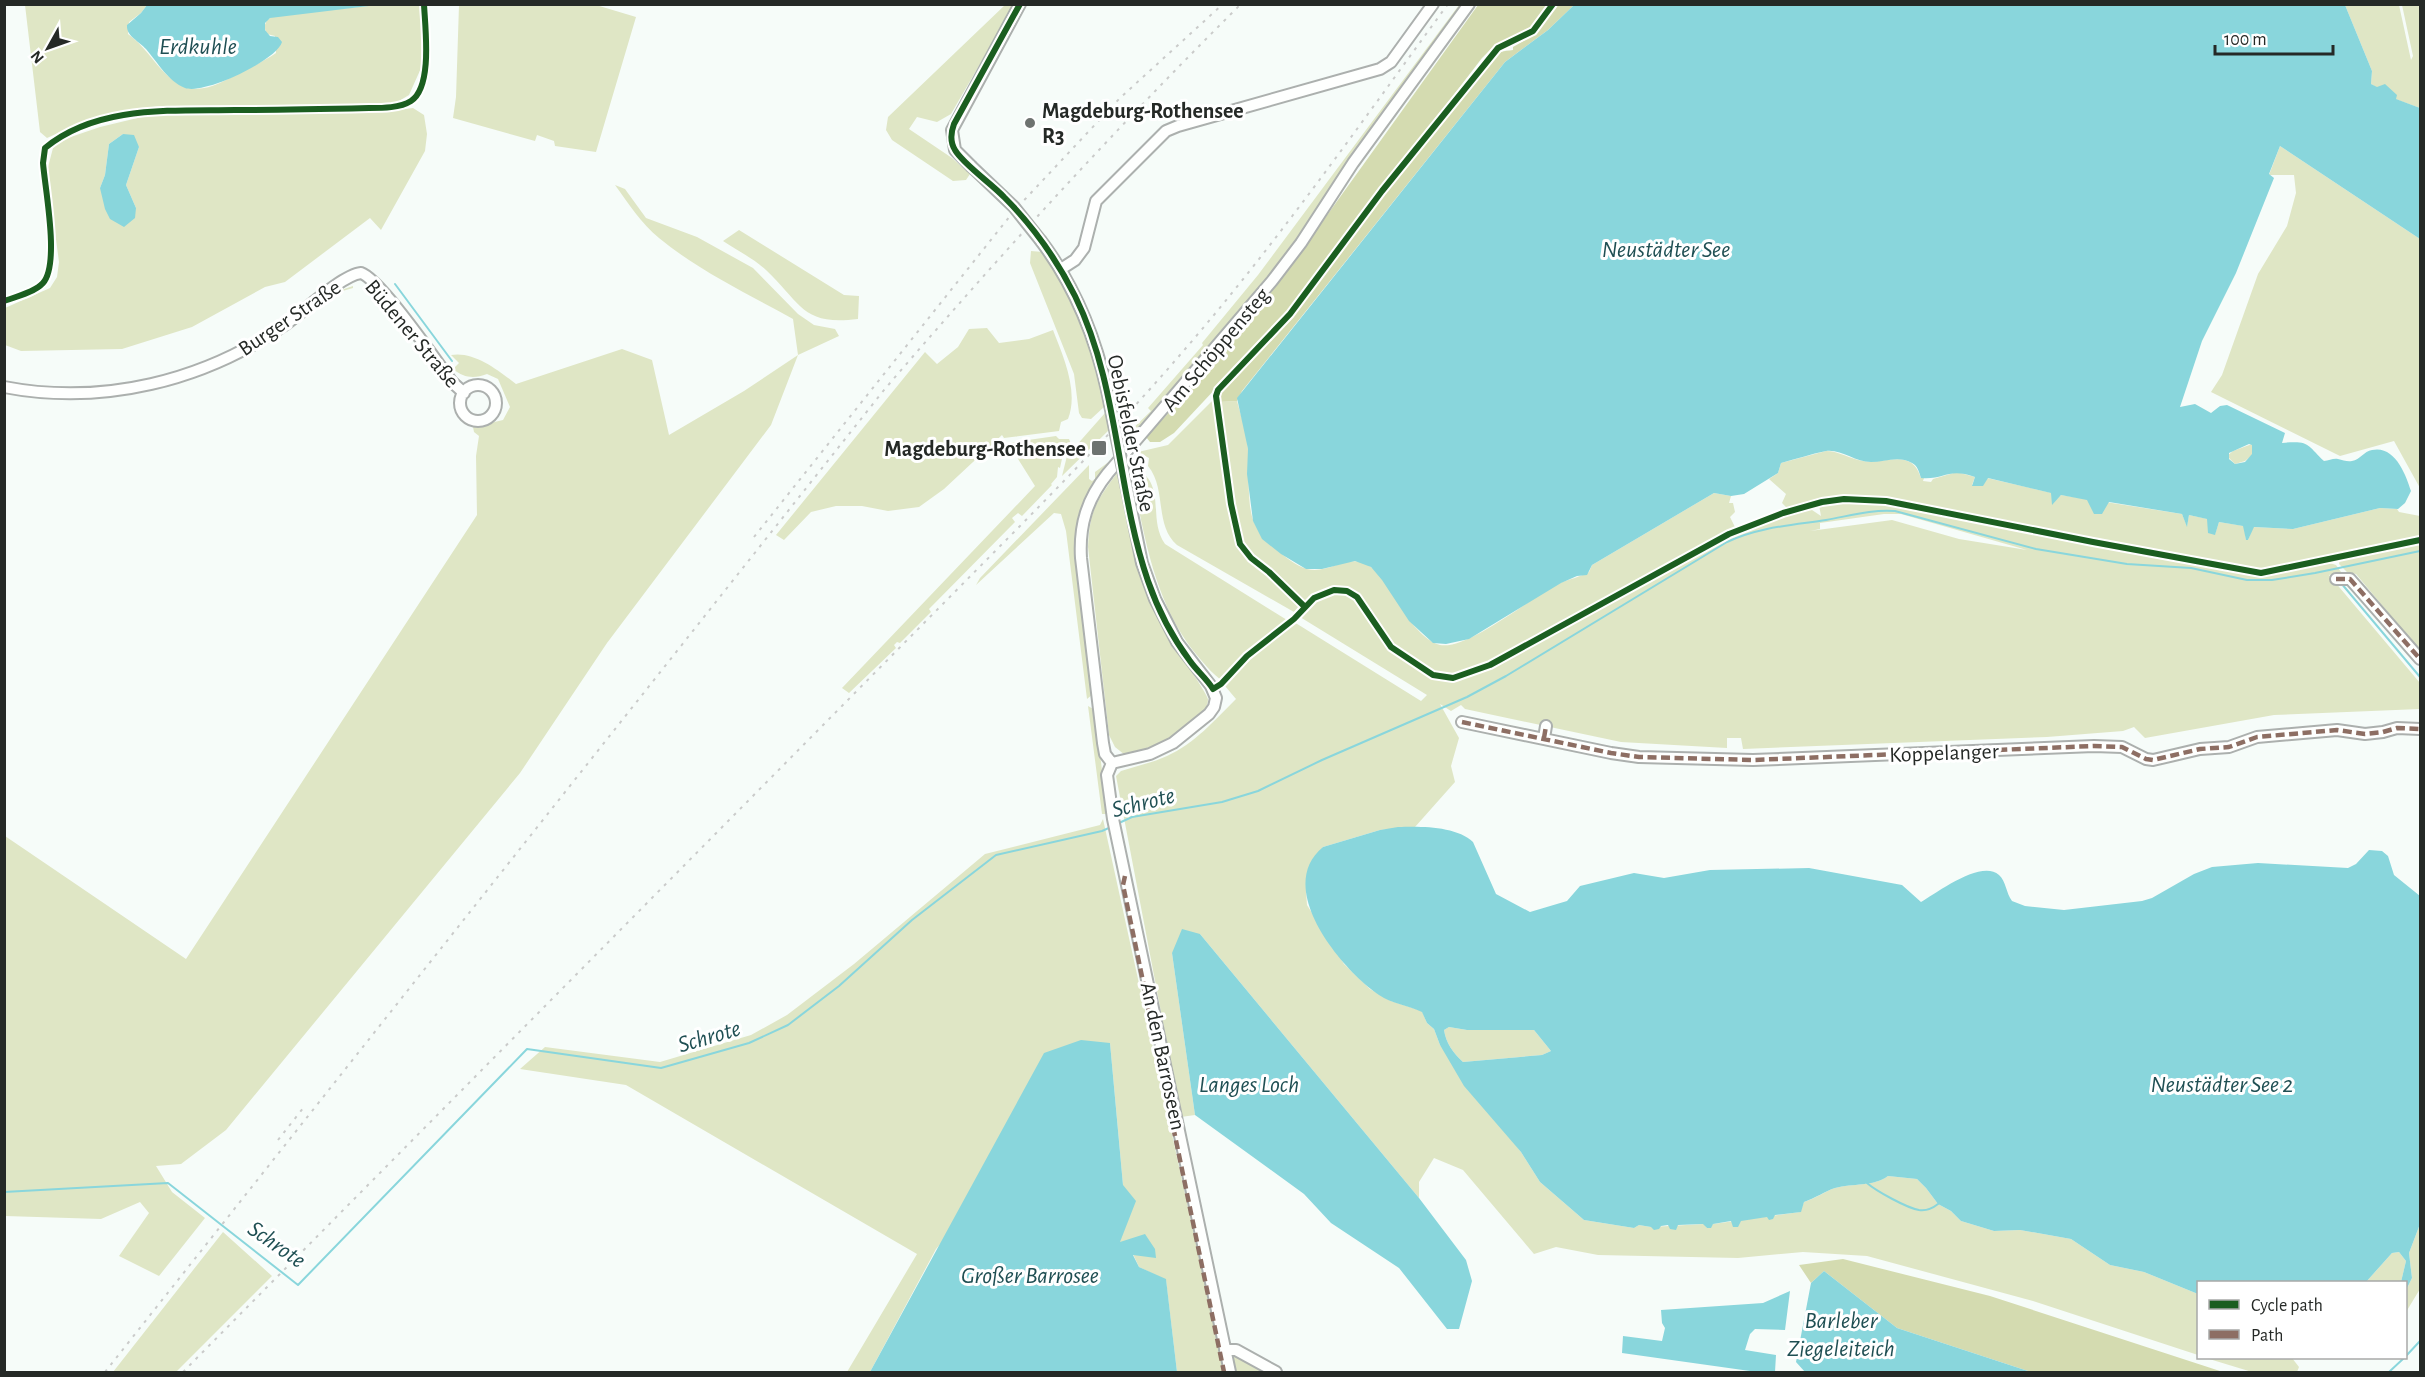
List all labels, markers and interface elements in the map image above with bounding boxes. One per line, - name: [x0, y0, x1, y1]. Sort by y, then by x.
- north arrow: [18, 18, 78, 78]
- scale bar: [2215, 18, 2334, 56]
- text: 100 m: [2224, 31, 2267, 49]
- water label: Erdkuhle: [159, 35, 237, 59]
- text: N: [28, 48, 47, 66]
- place label: Magdeburg-Rothensee R3: [1042, 100, 1244, 147]
- marker: Magdeburg-Rothensee R3: [1023, 116, 1037, 130]
- water label: Neustädter See: [1602, 238, 1730, 262]
- street label: Büdener Straße: [361, 275, 464, 392]
- street label: Burger Straße: [234, 276, 345, 360]
- street label: Am Schöppensteg: [1158, 283, 1274, 416]
- street label: Oebisfelder Straße: [1104, 353, 1158, 514]
- place label: Magdeburg-Rothensee: [884, 438, 1086, 460]
- marker: Magdeburg-Rothensee: [1090, 439, 1108, 457]
- street label: Koppelanger: [1889, 740, 1999, 766]
- water label: Schrote: [1109, 784, 1177, 822]
- street label: An den Barroseen: [1137, 980, 1189, 1132]
- water label: Schrote: [675, 1017, 743, 1057]
- water label: Langes Loch: [1199, 1073, 1299, 1097]
- water label: Neustädter See 2: [2151, 1073, 2293, 1097]
- water label: Schrote: [243, 1217, 310, 1273]
- water label: Großer Barrosee: [961, 1264, 1099, 1288]
- legend: [2197, 1281, 2407, 1359]
- text: Cycle path: [2251, 1297, 2323, 1315]
- water label: Barleber Ziegeleiteich: [1787, 1309, 1895, 1361]
- text: Path: [2251, 1327, 2283, 1345]

